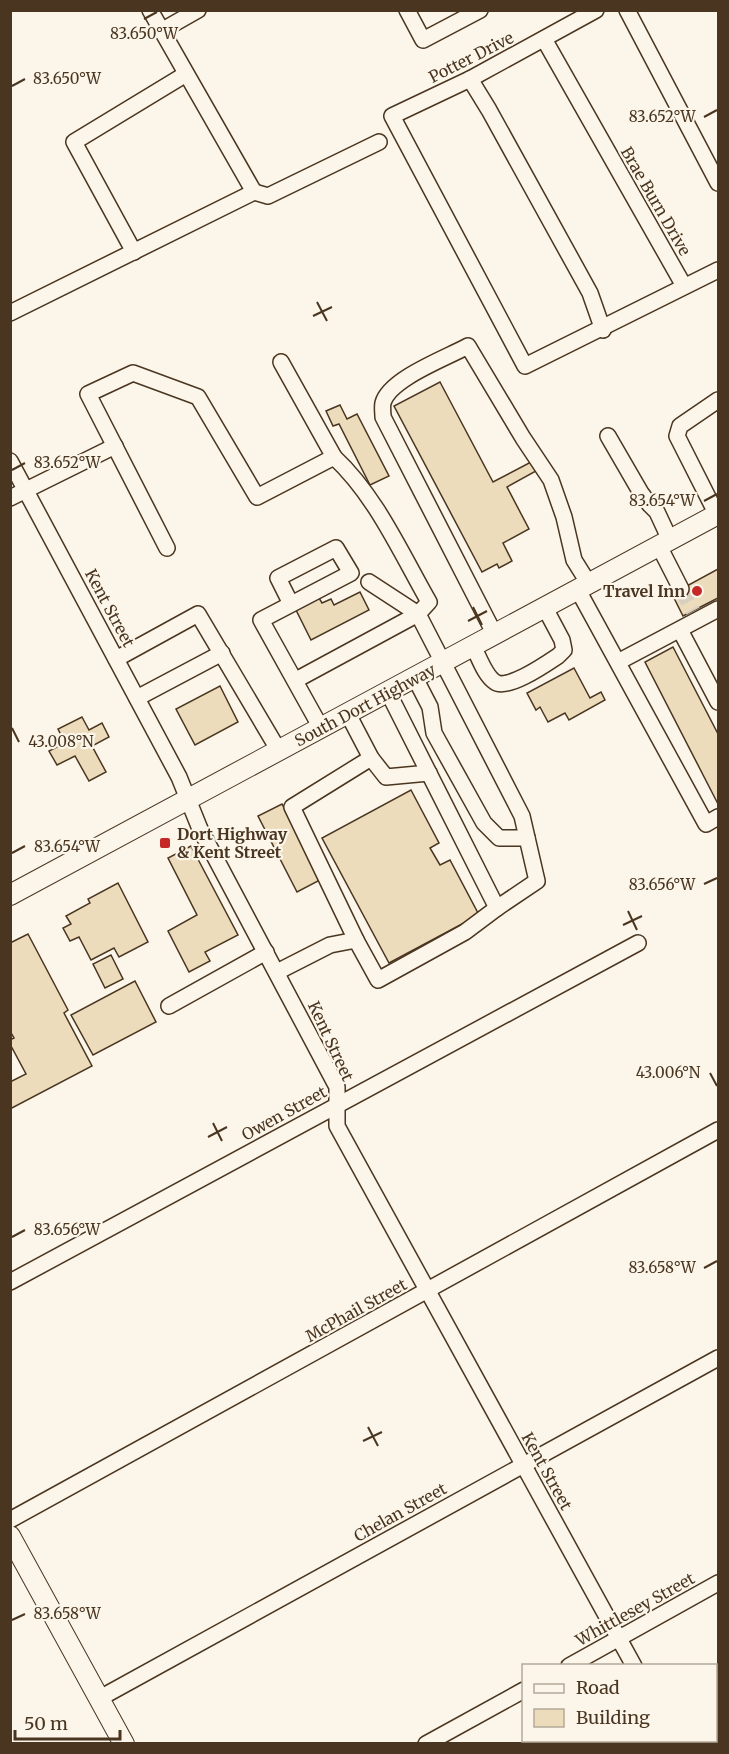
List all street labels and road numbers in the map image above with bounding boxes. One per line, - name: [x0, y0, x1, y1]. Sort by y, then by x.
- street label: Potter Drive: [425, 27, 517, 87]
- street label: Brae Burn Drive: [617, 143, 695, 259]
- street label: Kent Street: [81, 565, 139, 651]
- street label: South Dort Highway: [291, 659, 440, 751]
- street label: Kent Street: [304, 998, 358, 1085]
- street label: Owen Street: [238, 1081, 331, 1145]
- street label: McPhail Street: [302, 1274, 411, 1346]
- street label: Kent Street: [517, 1429, 577, 1514]
- street label: Chelan Street: [350, 1478, 451, 1546]
- street label: Whittlesey Street: [571, 1568, 699, 1650]

